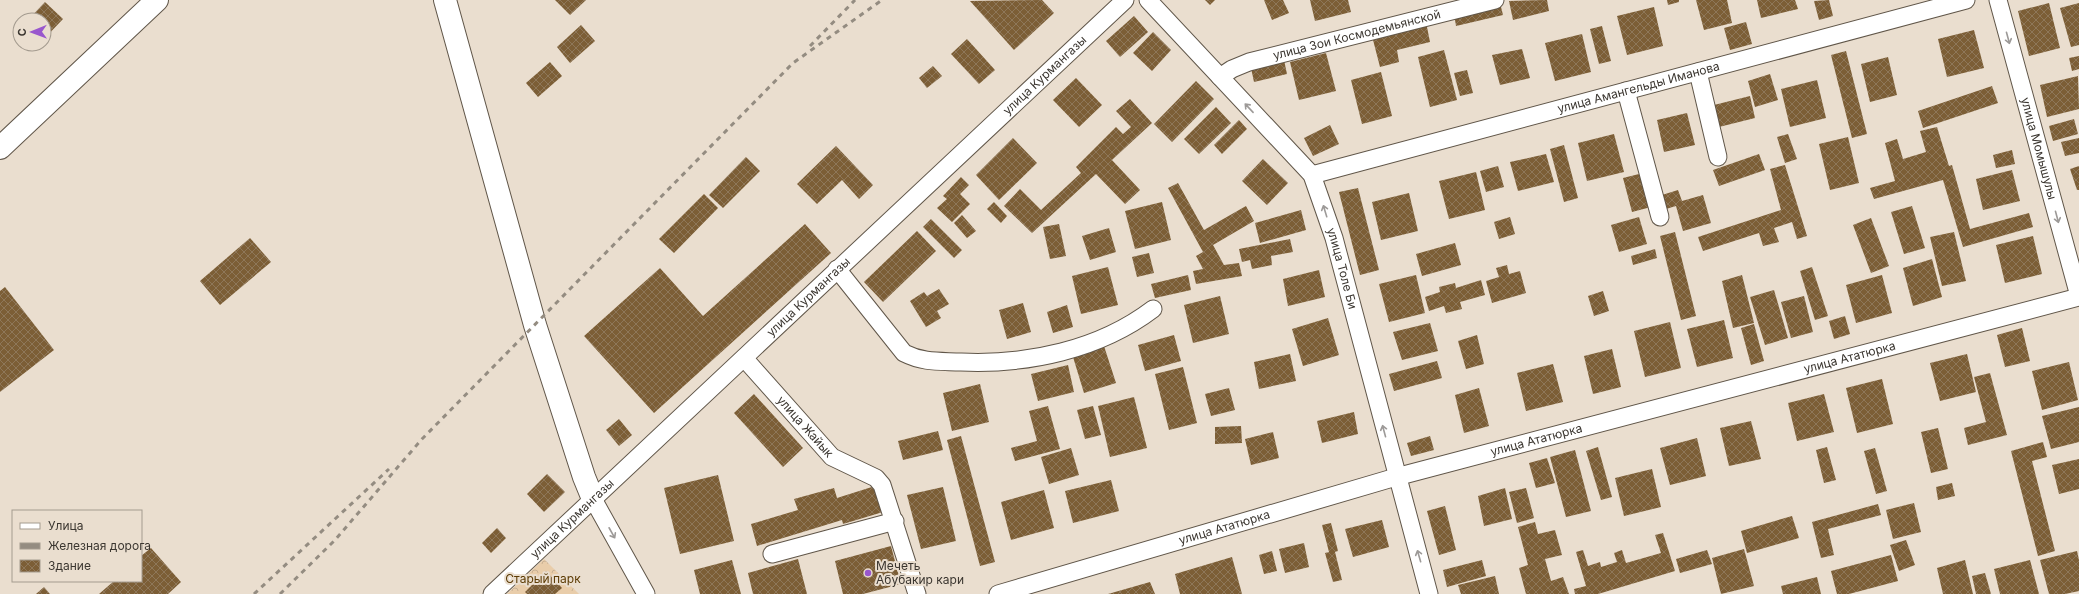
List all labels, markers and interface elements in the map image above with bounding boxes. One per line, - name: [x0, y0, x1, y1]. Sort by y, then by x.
- street label: улица Зои Космодемьянской: [1271, 6, 1442, 63]
- north arrow: [12, 12, 52, 52]
- text: С: [15, 28, 29, 36]
- one-way arrow: [2005, 31, 2013, 44]
- street label: улица Курмангазы: [999, 32, 1089, 118]
- street label: улица Амангельды Иманова: [1556, 58, 1721, 116]
- street label: улица Момышулы: [2018, 96, 2060, 201]
- one-way arrow: [1244, 103, 1254, 113]
- one-way arrow: [1321, 205, 1328, 218]
- one-way arrow: [2054, 210, 2061, 223]
- street label: улица Толе Би: [1324, 226, 1361, 311]
- street label: улица Курмангазы: [763, 254, 853, 339]
- street label: улица Ататюрка: [1802, 338, 1897, 376]
- street label: улица Жайык: [774, 392, 837, 461]
- street label: улица Ататюрка: [1489, 420, 1584, 459]
- one-way arrow: [1380, 425, 1388, 438]
- street label: улица Курмангазы: [527, 476, 617, 561]
- street label: улица Ататюрка: [1177, 506, 1272, 547]
- legend: [12, 510, 142, 582]
- text: Улица: [48, 518, 83, 533]
- one-way arrow: [608, 527, 616, 539]
- text: Железная дорога: [48, 538, 151, 553]
- one-way arrow: [1415, 550, 1422, 563]
- text: Здание: [48, 558, 91, 573]
- place label: Мечеть Абубакир кари: [876, 558, 964, 587]
- marker: Мечеть Абубакир кари: [863, 568, 873, 578]
- park label: Старый парк: [505, 571, 581, 586]

